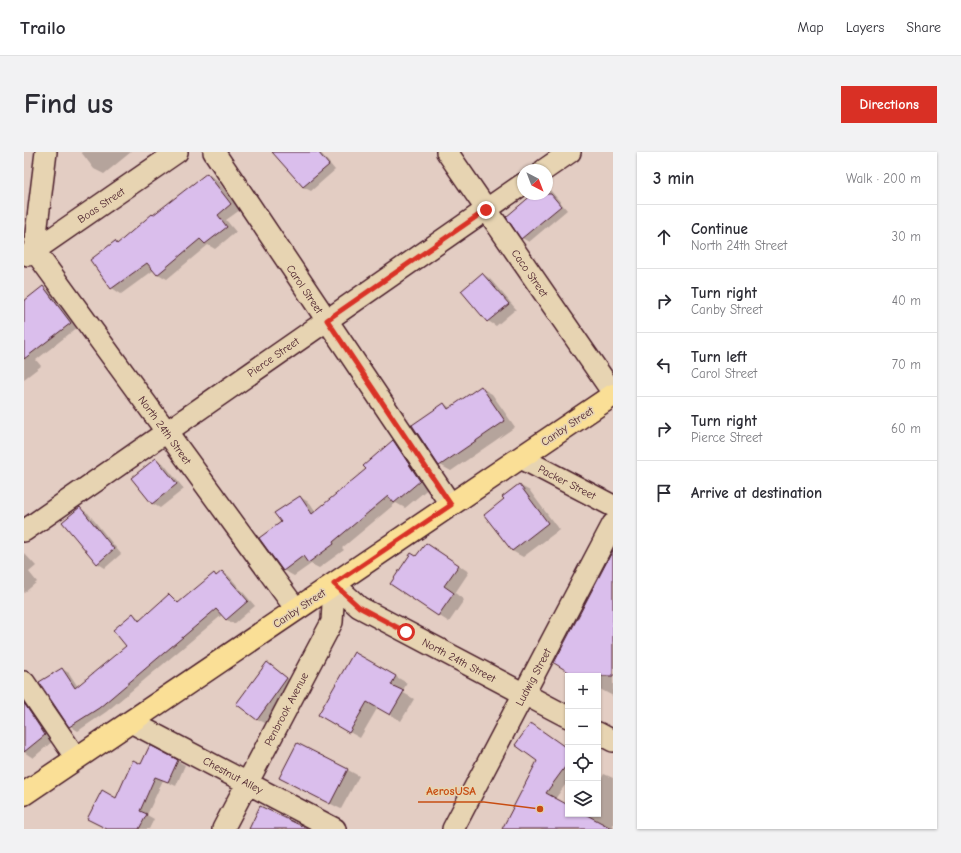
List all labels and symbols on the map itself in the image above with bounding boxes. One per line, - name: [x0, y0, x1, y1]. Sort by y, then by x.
- north arrow: [517, 164, 553, 200]
- street label: Boas Street: [75, 184, 128, 226]
- route end: [477, 201, 495, 219]
- street label: Caco Street: [509, 247, 551, 300]
- street label: Carol Street: [284, 262, 326, 317]
- street label: Pierce Street: [245, 334, 302, 380]
- street label: North 24th Street: [135, 394, 194, 468]
- street label: Canby Street: [539, 404, 597, 449]
- street label: Packer Street: [536, 462, 598, 503]
- street label: Canby Street: [271, 586, 329, 631]
- route start: [397, 623, 415, 641]
- street label: North 24th Street: [420, 636, 499, 686]
- street label: Ludwig Street: [513, 646, 554, 708]
- street label: Penbrook Avenue: [262, 670, 312, 748]
- street label: Chestnut Alley: [201, 754, 265, 797]
- callout: AerosUSA: [418, 778, 484, 802]
- text: AerosUSA: [426, 784, 476, 798]

